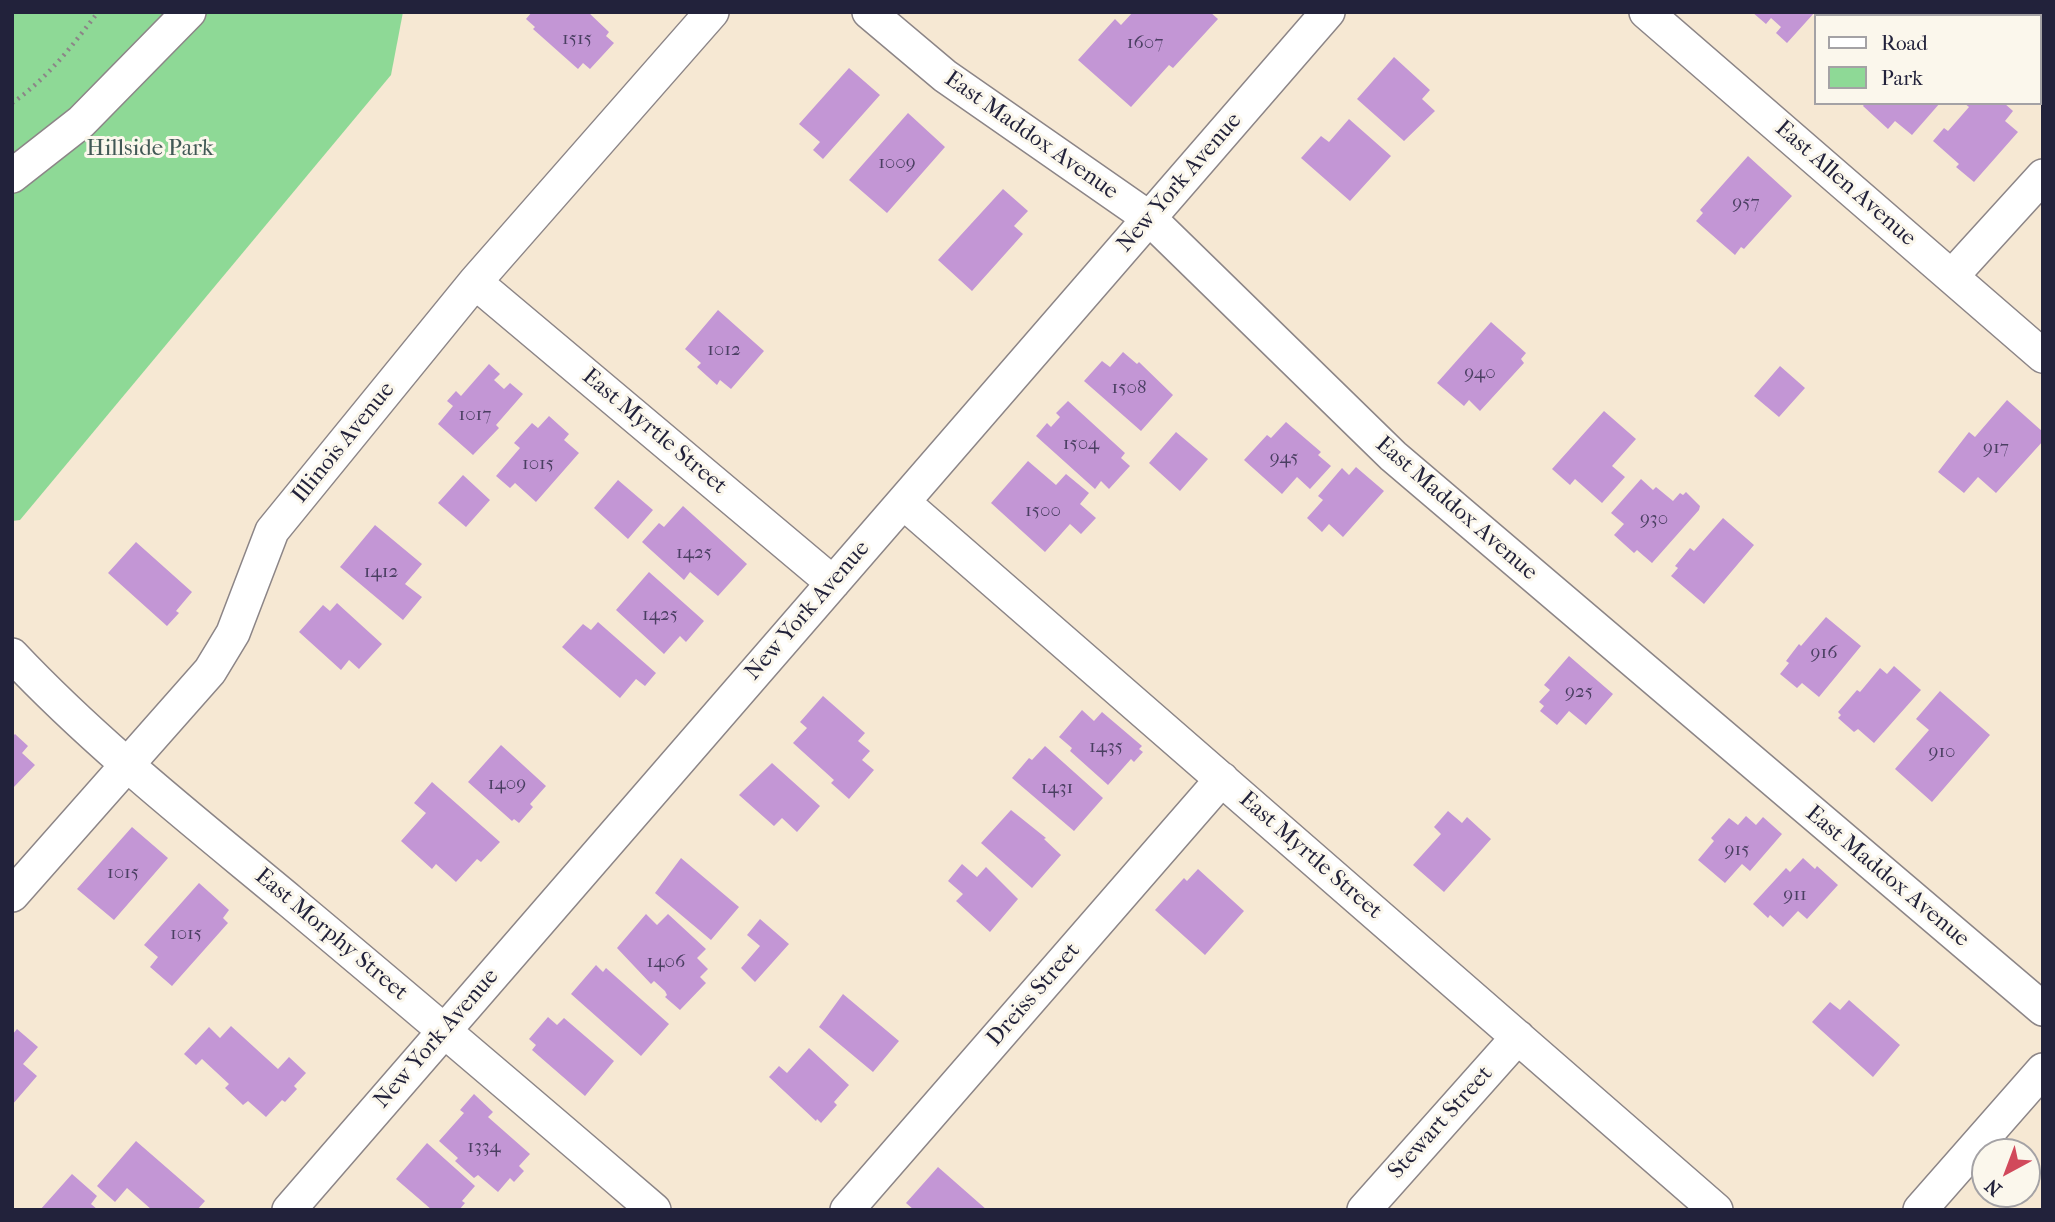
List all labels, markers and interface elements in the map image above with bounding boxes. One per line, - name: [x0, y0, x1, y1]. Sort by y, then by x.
- legend: [1814, 14, 2041, 105]
- house number: 1515: [562, 28, 592, 50]
- text: Road: [1881, 31, 1928, 55]
- house number: 1607: [1127, 32, 1163, 54]
- street label: East Maddox Avenue: [939, 66, 1123, 206]
- text: Park: [1881, 66, 1923, 90]
- street label: New York Avenue: [1112, 108, 1248, 258]
- street label: East Allen Avenue: [1769, 115, 1921, 253]
- park label: Hillside Park: [86, 135, 214, 163]
- house number: 1009: [878, 152, 916, 174]
- house number: 957: [1732, 192, 1760, 214]
- house number: 1012: [707, 339, 741, 361]
- house number: 940: [1464, 362, 1496, 384]
- street label: East Myrtle Street: [576, 363, 732, 501]
- street label: Illinois Avenue: [287, 377, 401, 509]
- house number: 1508: [1112, 377, 1146, 399]
- house number: 1017: [459, 404, 491, 426]
- street label: East Maddox Avenue: [1369, 431, 1543, 587]
- house number: 1504: [1063, 433, 1099, 455]
- house number: 917: [1983, 437, 2009, 459]
- house number: 945: [1270, 447, 1298, 469]
- house number: 1015: [522, 453, 554, 475]
- house number: 1500: [1025, 500, 1061, 522]
- house number: 930: [1640, 508, 1668, 530]
- street label: New York Avenue: [740, 536, 876, 686]
- house number: 1425: [676, 542, 712, 564]
- house number: 1412: [364, 561, 398, 583]
- house number: 1425: [642, 604, 678, 626]
- house number: 916: [1811, 642, 1837, 664]
- house number: 925: [1565, 681, 1593, 703]
- house number: 1435: [1089, 736, 1123, 758]
- house number: 910: [1928, 741, 1956, 763]
- house number: 1409: [488, 773, 526, 795]
- house number: 1431: [1041, 777, 1073, 799]
- street label: East Myrtle Street: [1233, 786, 1387, 926]
- street label: East Maddox Avenue: [1799, 800, 1975, 954]
- house number: 915: [1725, 839, 1749, 861]
- house number: 1015: [107, 862, 139, 884]
- street label: East Morphy Street: [249, 863, 413, 1007]
- house number: 911: [1783, 884, 1807, 906]
- house number: 1015: [170, 923, 202, 945]
- street label: Dreiss Street: [982, 938, 1086, 1052]
- house number: 1406: [647, 951, 685, 973]
- street label: New York Avenue: [369, 964, 505, 1114]
- street label: Stewart Street: [1383, 1061, 1499, 1185]
- house number: 1334: [467, 1136, 501, 1158]
- north arrow: [1971, 1138, 2041, 1208]
- text: N: [1981, 1174, 2006, 1200]

